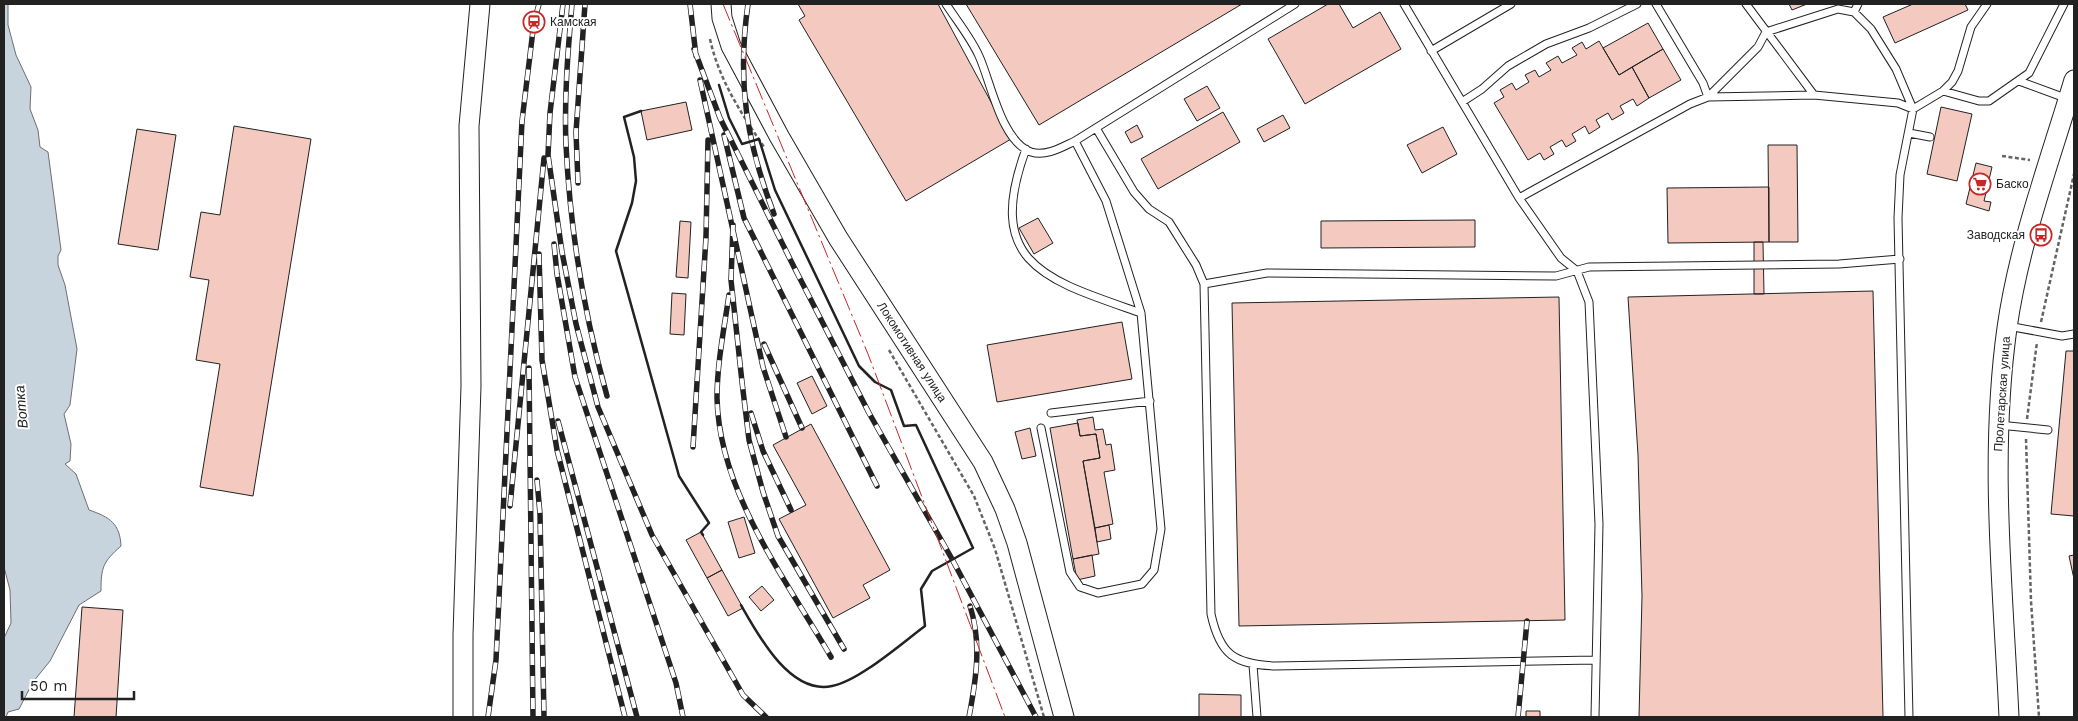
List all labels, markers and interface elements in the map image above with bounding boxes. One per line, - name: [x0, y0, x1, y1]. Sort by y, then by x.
- station icon: Камская: [522, 10, 546, 34]
- place label: Камская: [550, 15, 597, 29]
- supermarket icon: Баско: [1968, 172, 1992, 196]
- place label: Баско: [1996, 177, 2029, 191]
- bus stop icon: Заводская: [2029, 223, 2053, 247]
- place label: Заводская: [1967, 228, 2025, 242]
- street label: Локомотивная улица: [874, 299, 950, 405]
- street label: Пролетарская улица: [1991, 336, 2013, 452]
- water label: Вотка: [11, 385, 31, 429]
- scale bar: [22, 668, 135, 700]
- text: 50 m: [30, 677, 67, 695]

